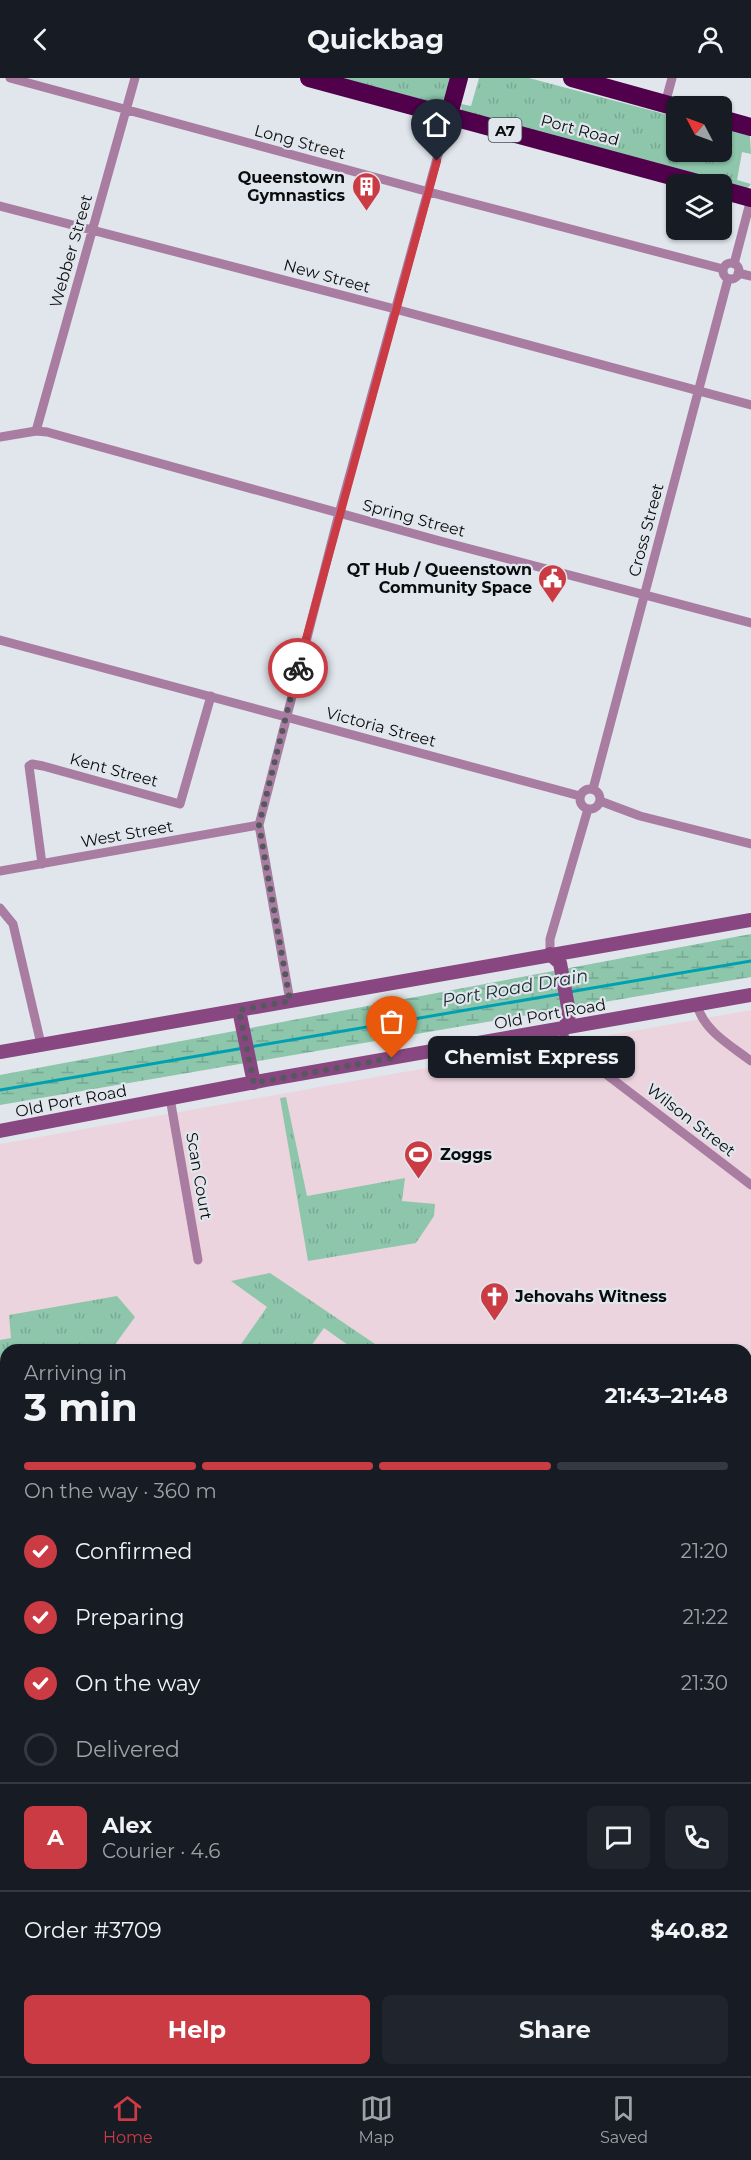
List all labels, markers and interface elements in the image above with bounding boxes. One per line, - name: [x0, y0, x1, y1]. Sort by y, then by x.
- icon: back: [24, 23, 57, 56]
- text: Quickbag: [307, 23, 444, 56]
- icon: person: [694, 23, 727, 56]
- north arrow: [666, 96, 732, 162]
- map controls: [666, 96, 732, 240]
- pin: [411, 99, 462, 161]
- icon: home: [420, 108, 453, 141]
- street label: Port Road: [539, 110, 621, 150]
- road number: A7: [488, 118, 522, 142]
- street label: Long Street: [252, 121, 348, 163]
- place label: Queenstown Gymnastics: [238, 168, 346, 205]
- building icon: Queenstown Gymnastics: [350, 170, 382, 212]
- button: layers: [666, 174, 732, 240]
- street label: Webber Street: [46, 192, 96, 310]
- street label: New Street: [281, 255, 373, 297]
- street label: Cross Street: [624, 481, 668, 579]
- street label: Spring Street: [361, 495, 468, 541]
- place label: QT Hub / Queenstown Community Space: [347, 560, 532, 597]
- public building icon: QT Hub / Queenstown Community Space: [537, 562, 569, 604]
- courier: [268, 638, 328, 698]
- icon: bike: [282, 652, 315, 685]
- street label: Victoria Street: [324, 703, 439, 751]
- street label: Kent Street: [68, 749, 161, 791]
- street label: West Street: [79, 816, 175, 851]
- water label: Port Road Drain: [440, 964, 590, 1012]
- street label: Old Port Road: [493, 995, 607, 1033]
- pin: [366, 996, 417, 1058]
- icon: bag: [375, 1005, 408, 1038]
- callout: Chemist Express: [428, 1037, 635, 1079]
- text: Chemist Express: [444, 1045, 619, 1069]
- street label: Wilson Street: [643, 1079, 740, 1161]
- street label: Old Port Road: [14, 1081, 128, 1121]
- street label: Scan Court: [182, 1131, 216, 1222]
- sports icon: Zoggs: [403, 1138, 435, 1180]
- place label: Zoggs: [440, 1145, 493, 1164]
- church icon: Jehovahs Witness: [478, 1280, 510, 1322]
- place label: Jehovahs Witness: [514, 1287, 667, 1306]
- text: Arriving in: [24, 1361, 127, 1385]
- text: 21:43–21:48: [605, 1382, 728, 1409]
- text: 3 min: [24, 1383, 138, 1431]
- text: On the way · 360 m: [24, 1479, 217, 1503]
- icon: check: [24, 1535, 57, 1568]
- text: Confirmed: [75, 1538, 192, 1565]
- text: 21:20: [681, 1539, 728, 1563]
- icon: check: [24, 1601, 57, 1634]
- text: Preparing: [75, 1604, 184, 1631]
- text: 21:22: [682, 1605, 728, 1629]
- icon: check: [24, 1667, 57, 1700]
- text: On the way: [75, 1670, 200, 1697]
- text: 21:30: [681, 1671, 728, 1695]
- text: Delivered: [75, 1736, 180, 1763]
- button: chat: [587, 1806, 650, 1869]
- button: phone: [665, 1806, 728, 1869]
- text: Alex: [102, 1812, 152, 1839]
- text: A: [47, 1824, 64, 1851]
- text: Courier · 4.6: [102, 1839, 220, 1863]
- text: Order #3709: [24, 1917, 162, 1944]
- text: $40.82: [650, 1917, 728, 1944]
- button: Help: [24, 1995, 370, 2064]
- button: Share: [382, 1995, 728, 2064]
- tab: Home: [103, 2092, 153, 2147]
- tab: Map: [359, 2092, 394, 2147]
- tab: Saved: [600, 2092, 648, 2147]

